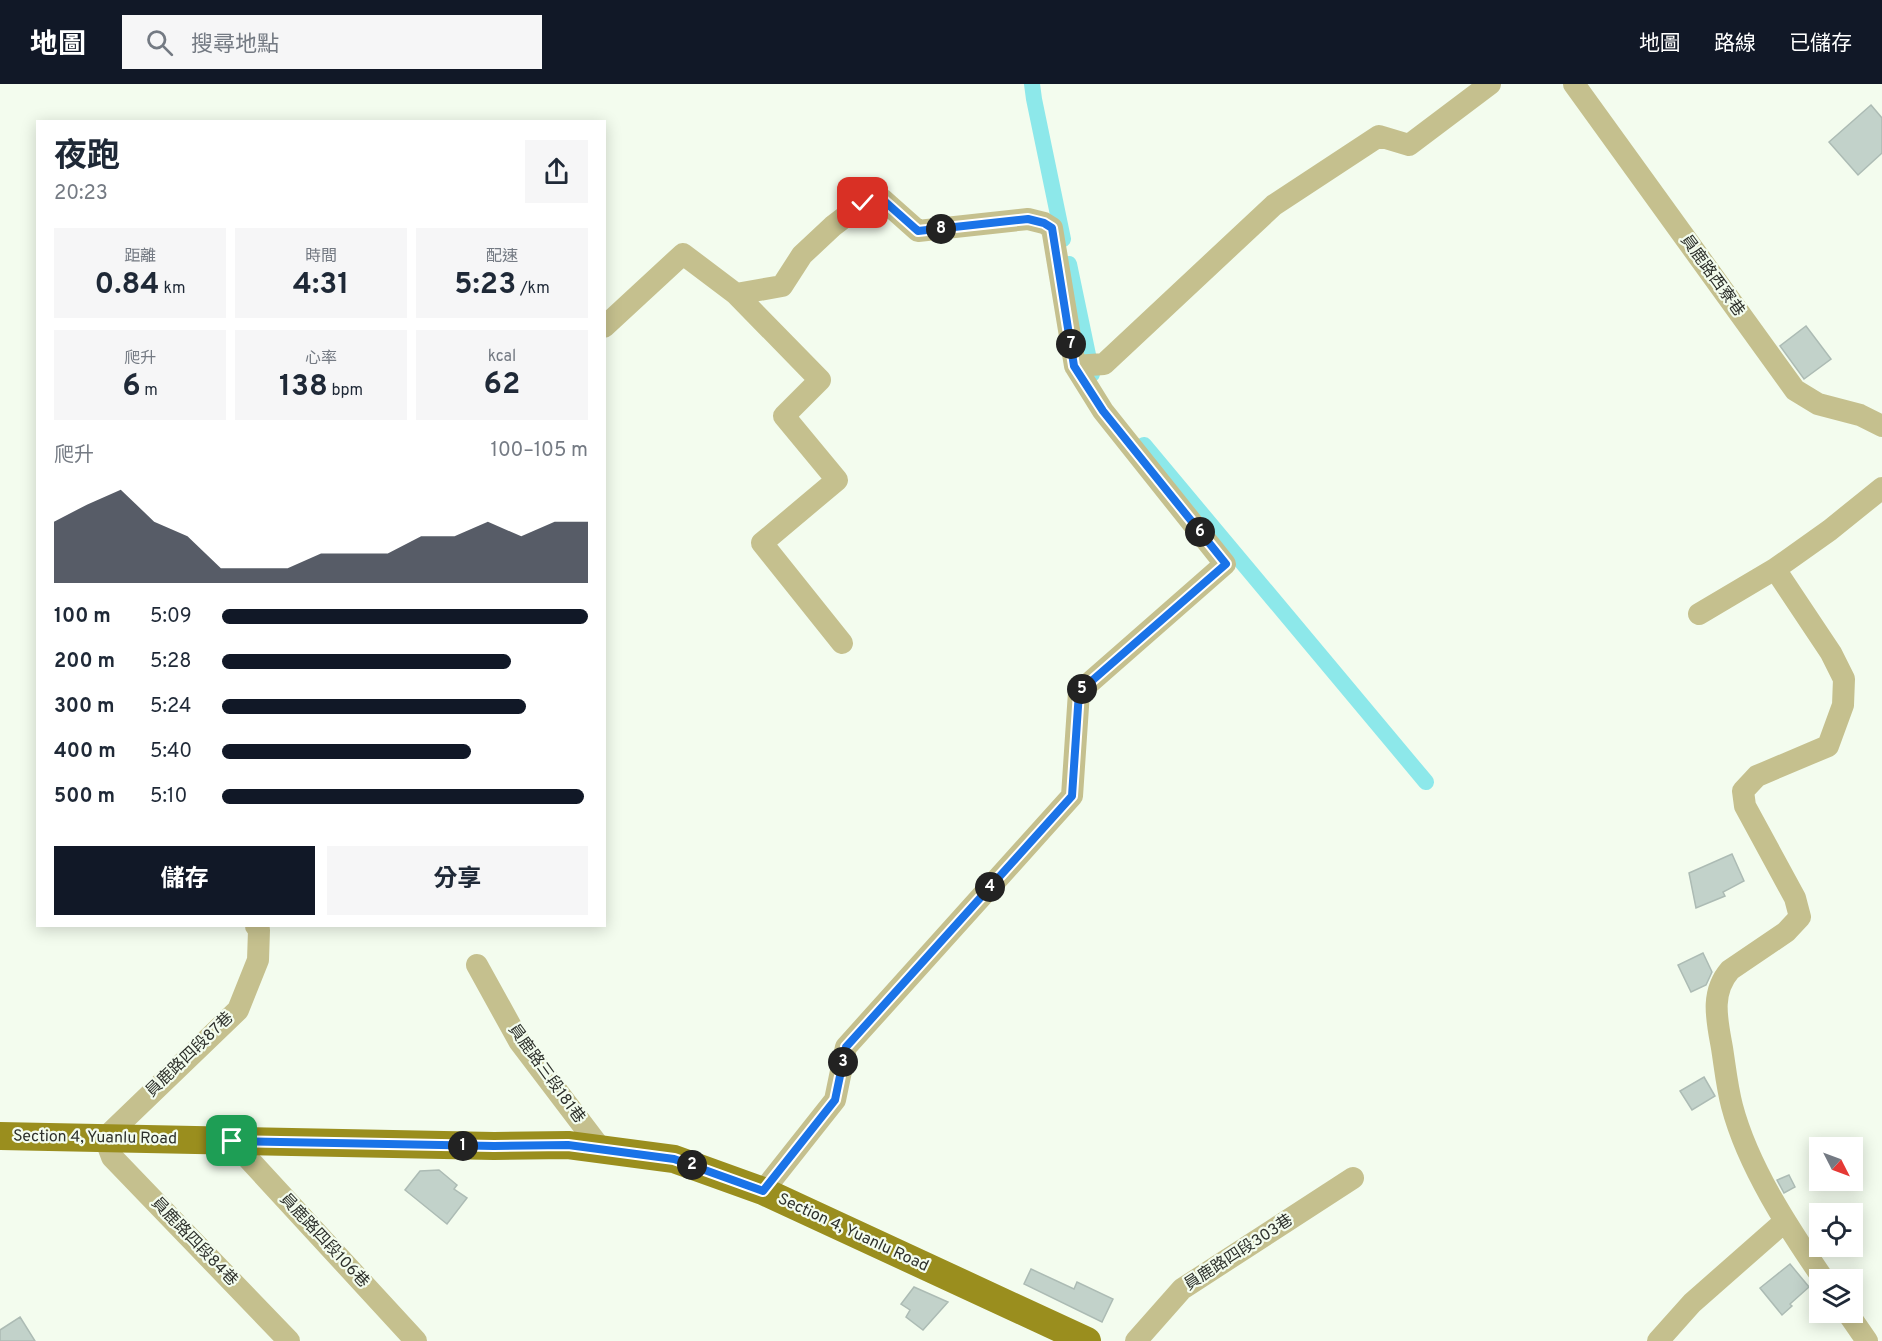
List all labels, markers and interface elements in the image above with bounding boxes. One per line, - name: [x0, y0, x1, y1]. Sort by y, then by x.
- search box: [122, 15, 542, 69]
- icon: search: [143, 26, 176, 59]
- text: 地圖: [30, 28, 86, 64]
- text: 地圖: [1639, 31, 1681, 58]
- text: 路線: [1714, 31, 1756, 58]
- text: 已儲存: [1789, 31, 1852, 58]
- text: 搜尋地點: [191, 32, 279, 59]
- text: 夜跑: [54, 137, 120, 179]
- button: share: [525, 140, 588, 203]
- pin: [837, 177, 888, 228]
- text: 20:23: [54, 181, 108, 207]
- icon: check: [846, 186, 879, 219]
- pin: 8: [926, 214, 956, 244]
- text: 8: [936, 219, 946, 239]
- street label: 員鹿路西寮巷: [1676, 231, 1748, 321]
- text: 距離: [124, 247, 156, 267]
- text: 時間: [305, 247, 337, 267]
- text: 配速: [486, 247, 518, 267]
- text: 0.84: [94, 267, 160, 304]
- text: 4:31: [293, 267, 349, 304]
- text: 5:23: [454, 267, 516, 304]
- text: km: [160, 279, 186, 299]
- text: /km: [516, 279, 550, 299]
- pin: 7: [1056, 329, 1086, 359]
- text: 7: [1067, 334, 1075, 354]
- text: kcal: [488, 347, 516, 367]
- text: 爬升: [124, 349, 156, 369]
- text: 心率: [305, 349, 337, 369]
- text: 62: [484, 367, 520, 404]
- text: 6: [122, 369, 141, 406]
- text: 138: [279, 369, 328, 406]
- text: m: [141, 381, 158, 401]
- text: bpm: [328, 381, 363, 401]
- text: 100–105 m: [490, 438, 588, 464]
- text: 爬升: [54, 443, 94, 469]
- pin: 6: [1185, 517, 1215, 547]
- text: 6: [1195, 522, 1205, 542]
- text: 100 m: [54, 604, 111, 630]
- text: 5:09: [150, 604, 192, 630]
- text: 200 m: [54, 649, 115, 675]
- text: 5:28: [150, 649, 191, 675]
- pin: 5: [1067, 674, 1097, 704]
- text: 5: [1077, 679, 1087, 699]
- text: 300 m: [54, 694, 115, 720]
- text: 5:24: [150, 694, 191, 720]
- text: 400 m: [54, 739, 116, 765]
- text: 5:40: [150, 739, 192, 765]
- text: 500 m: [54, 784, 115, 810]
- text: 5:10: [150, 784, 187, 810]
- button: 儲存: [54, 846, 315, 915]
- button: 分享: [327, 846, 588, 915]
- pin: 4: [975, 872, 1005, 902]
- text: 4: [985, 877, 995, 897]
- street label: 員鹿路四段87巷: [142, 1008, 238, 1102]
- street label: 員鹿路三段181巷: [503, 1021, 589, 1127]
- pin: 3: [828, 1047, 858, 1077]
- text: 3: [838, 1052, 848, 1072]
- pin: [206, 1115, 257, 1166]
- icon: arrive: [215, 1124, 248, 1157]
- street label: Section 4, Yuanlu Road: [13, 1127, 177, 1149]
- pin: 1: [448, 1131, 478, 1161]
- text: 1: [460, 1136, 466, 1156]
- north arrow: [1809, 1137, 1863, 1191]
- map controls: [1809, 1137, 1863, 1323]
- pin: 2: [677, 1150, 707, 1180]
- text: 2: [687, 1155, 697, 1175]
- street label: Section 4, Yuanlu Road: [774, 1189, 932, 1277]
- street label: 員鹿路四段106巷: [275, 1190, 373, 1292]
- street label: 員鹿路四段84巷: [147, 1193, 241, 1291]
- button: locate: [1809, 1203, 1863, 1257]
- street label: 員鹿路四段303巷: [1181, 1210, 1297, 1296]
- button: layers: [1809, 1269, 1863, 1323]

